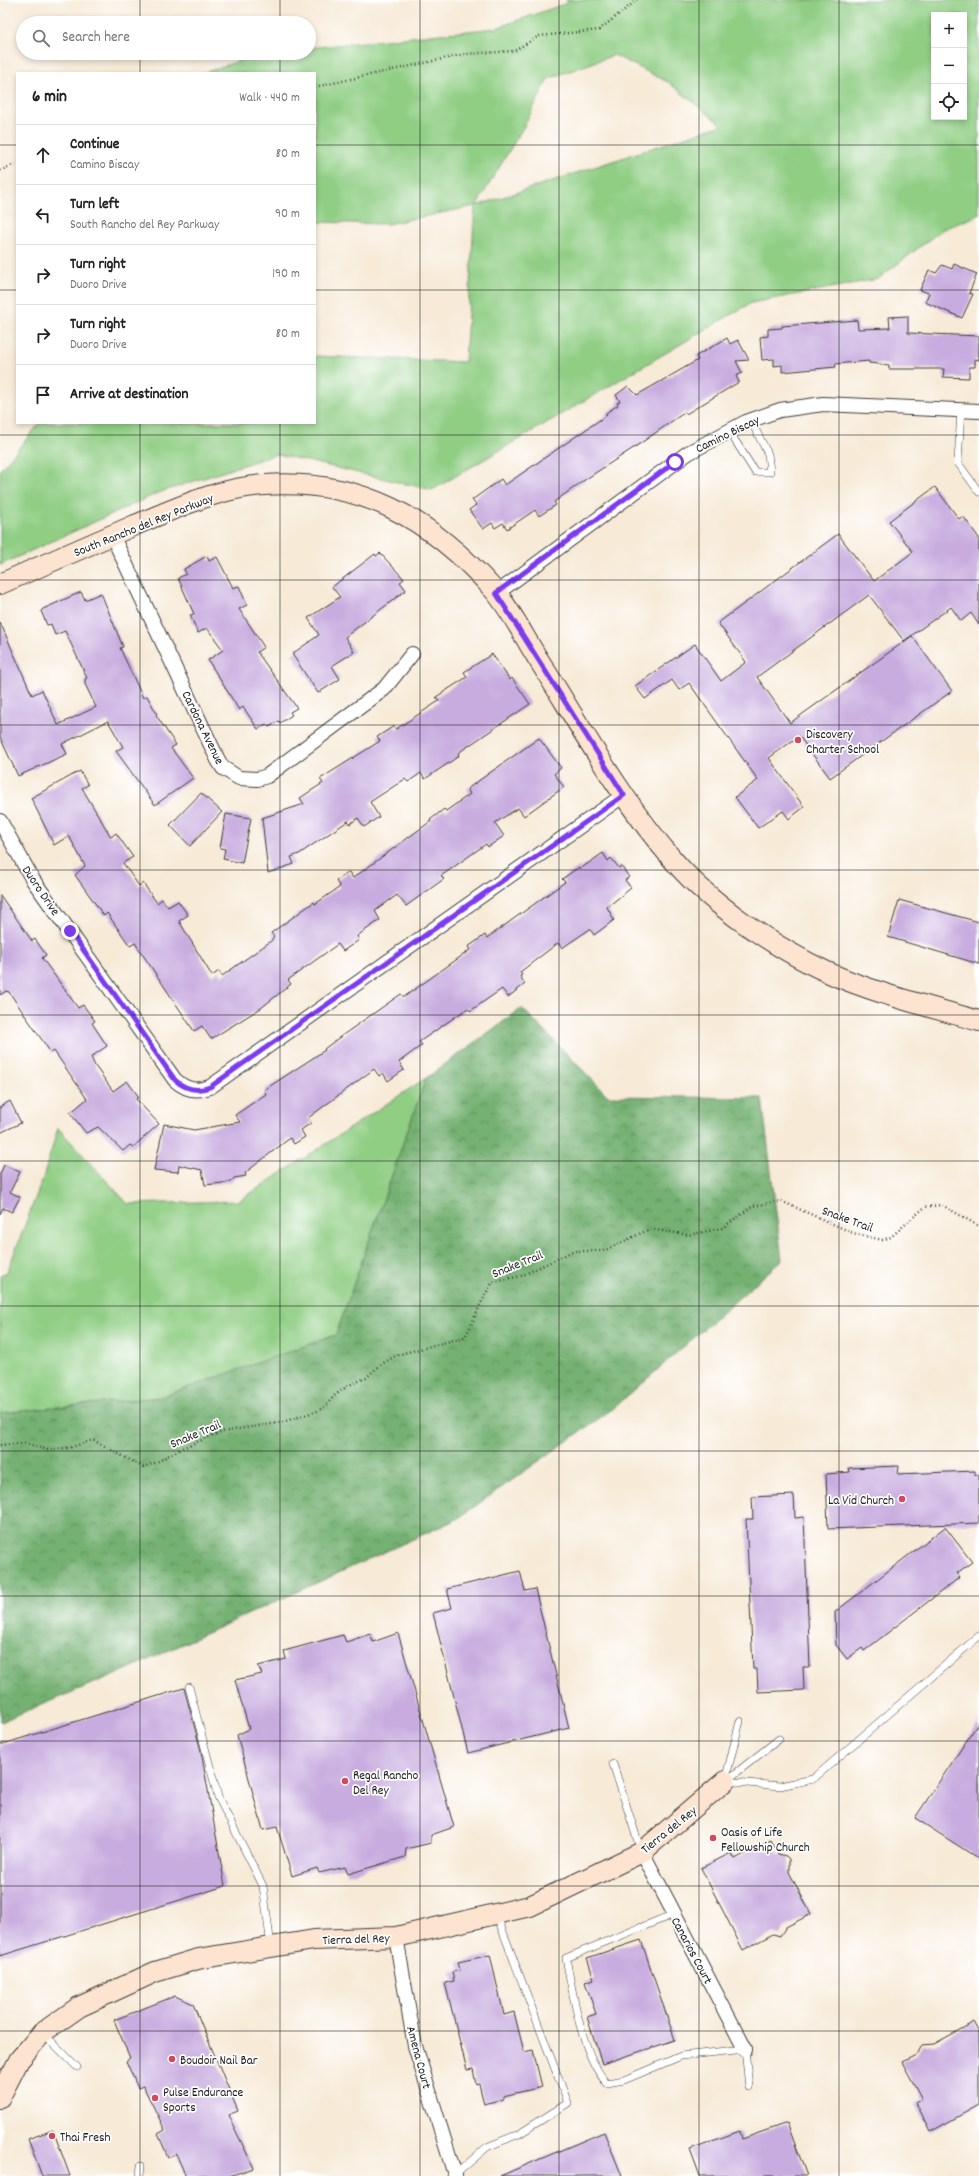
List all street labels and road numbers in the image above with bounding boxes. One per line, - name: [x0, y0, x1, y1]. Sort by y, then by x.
- street label: Camino Biscay: [693, 411, 764, 459]
- street label: South Rancho del Rey Parkway: [71, 489, 217, 563]
- street label: Cardona Avenue: [176, 688, 228, 768]
- street label: Duoro Drive: [16, 863, 64, 920]
- street label: Snake Trail: [819, 1202, 876, 1238]
- street label: Snake Trail: [490, 1246, 546, 1284]
- street label: Snake Trail: [168, 1416, 224, 1454]
- street label: Tierra del Rey: [637, 1802, 702, 1859]
- street label: Canarios Court: [665, 1914, 717, 1988]
- street label: Tierra del Rey: [322, 1930, 391, 1951]
- street label: Amena Court: [400, 2024, 435, 2091]

